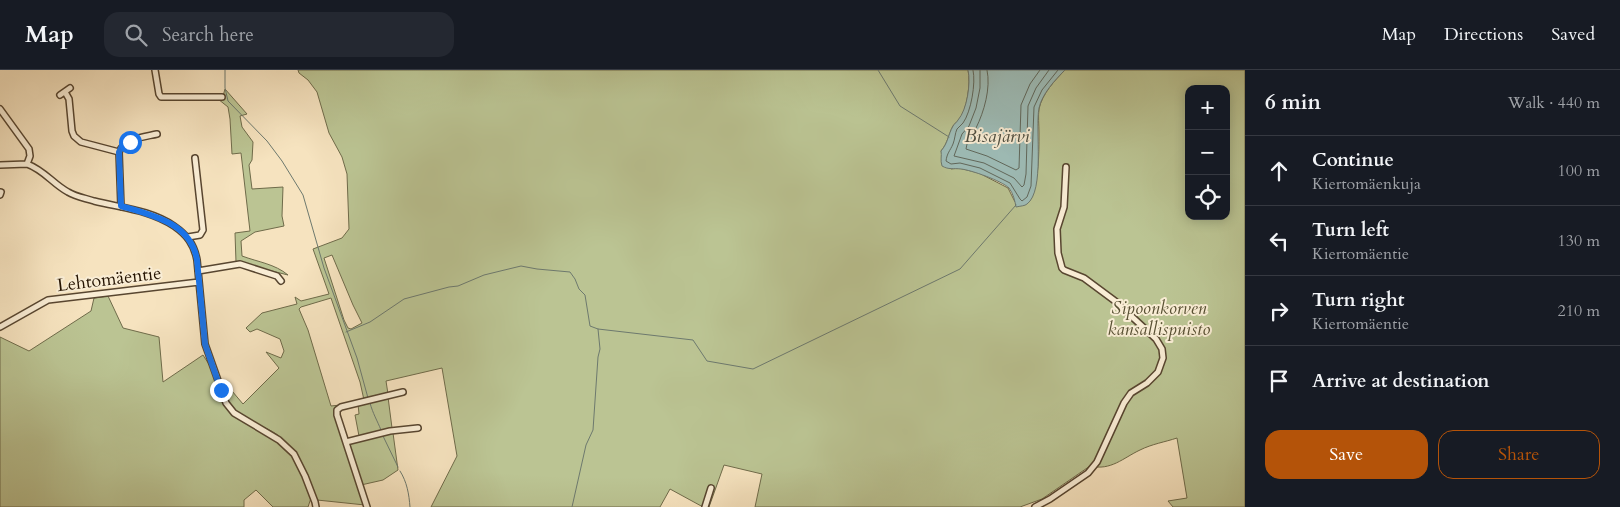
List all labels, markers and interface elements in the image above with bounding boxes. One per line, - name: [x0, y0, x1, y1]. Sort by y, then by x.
- search box: [104, 12, 454, 57]
- text: Map: [25, 18, 74, 51]
- icon: search: [122, 21, 150, 49]
- text: Search here: [162, 22, 254, 48]
- text: Map: [1382, 22, 1416, 47]
- text: Directions: [1444, 22, 1523, 47]
- text: Saved: [1551, 22, 1595, 47]
- map controls: [1185, 85, 1230, 220]
- button: +: [1185, 85, 1230, 130]
- text: 6 min: [1265, 88, 1321, 117]
- text: Walk · 440 m: [1508, 92, 1600, 114]
- water label: Bisajärvi: [964, 123, 1031, 149]
- button: −: [1185, 130, 1230, 175]
- route start: [119, 131, 142, 154]
- text: Continue: [1312, 147, 1394, 173]
- icon: ahead: [1265, 157, 1293, 185]
- text: 100 m: [1558, 160, 1600, 182]
- text: Kiertomäenkuja: [1312, 173, 1421, 195]
- button: locate: [1185, 175, 1230, 220]
- text: Turn left: [1312, 217, 1389, 243]
- icon: left: [1265, 227, 1293, 255]
- text: 130 m: [1558, 230, 1600, 252]
- text: Kiertomäentie: [1312, 243, 1409, 265]
- street label: Lehtomäentie: [56, 261, 163, 298]
- text: Turn right: [1312, 287, 1404, 313]
- park label: Sipoonkorven kansallispuisto: [1108, 296, 1210, 342]
- icon: right: [1265, 297, 1293, 325]
- text: 210 m: [1558, 300, 1600, 322]
- text: Kiertomäentie: [1312, 313, 1409, 335]
- icon: arrive: [1265, 367, 1293, 395]
- text: Arrive at destination: [1312, 368, 1489, 394]
- route end: [210, 379, 233, 402]
- button: Save: [1265, 430, 1428, 479]
- button: Share: [1438, 430, 1600, 479]

